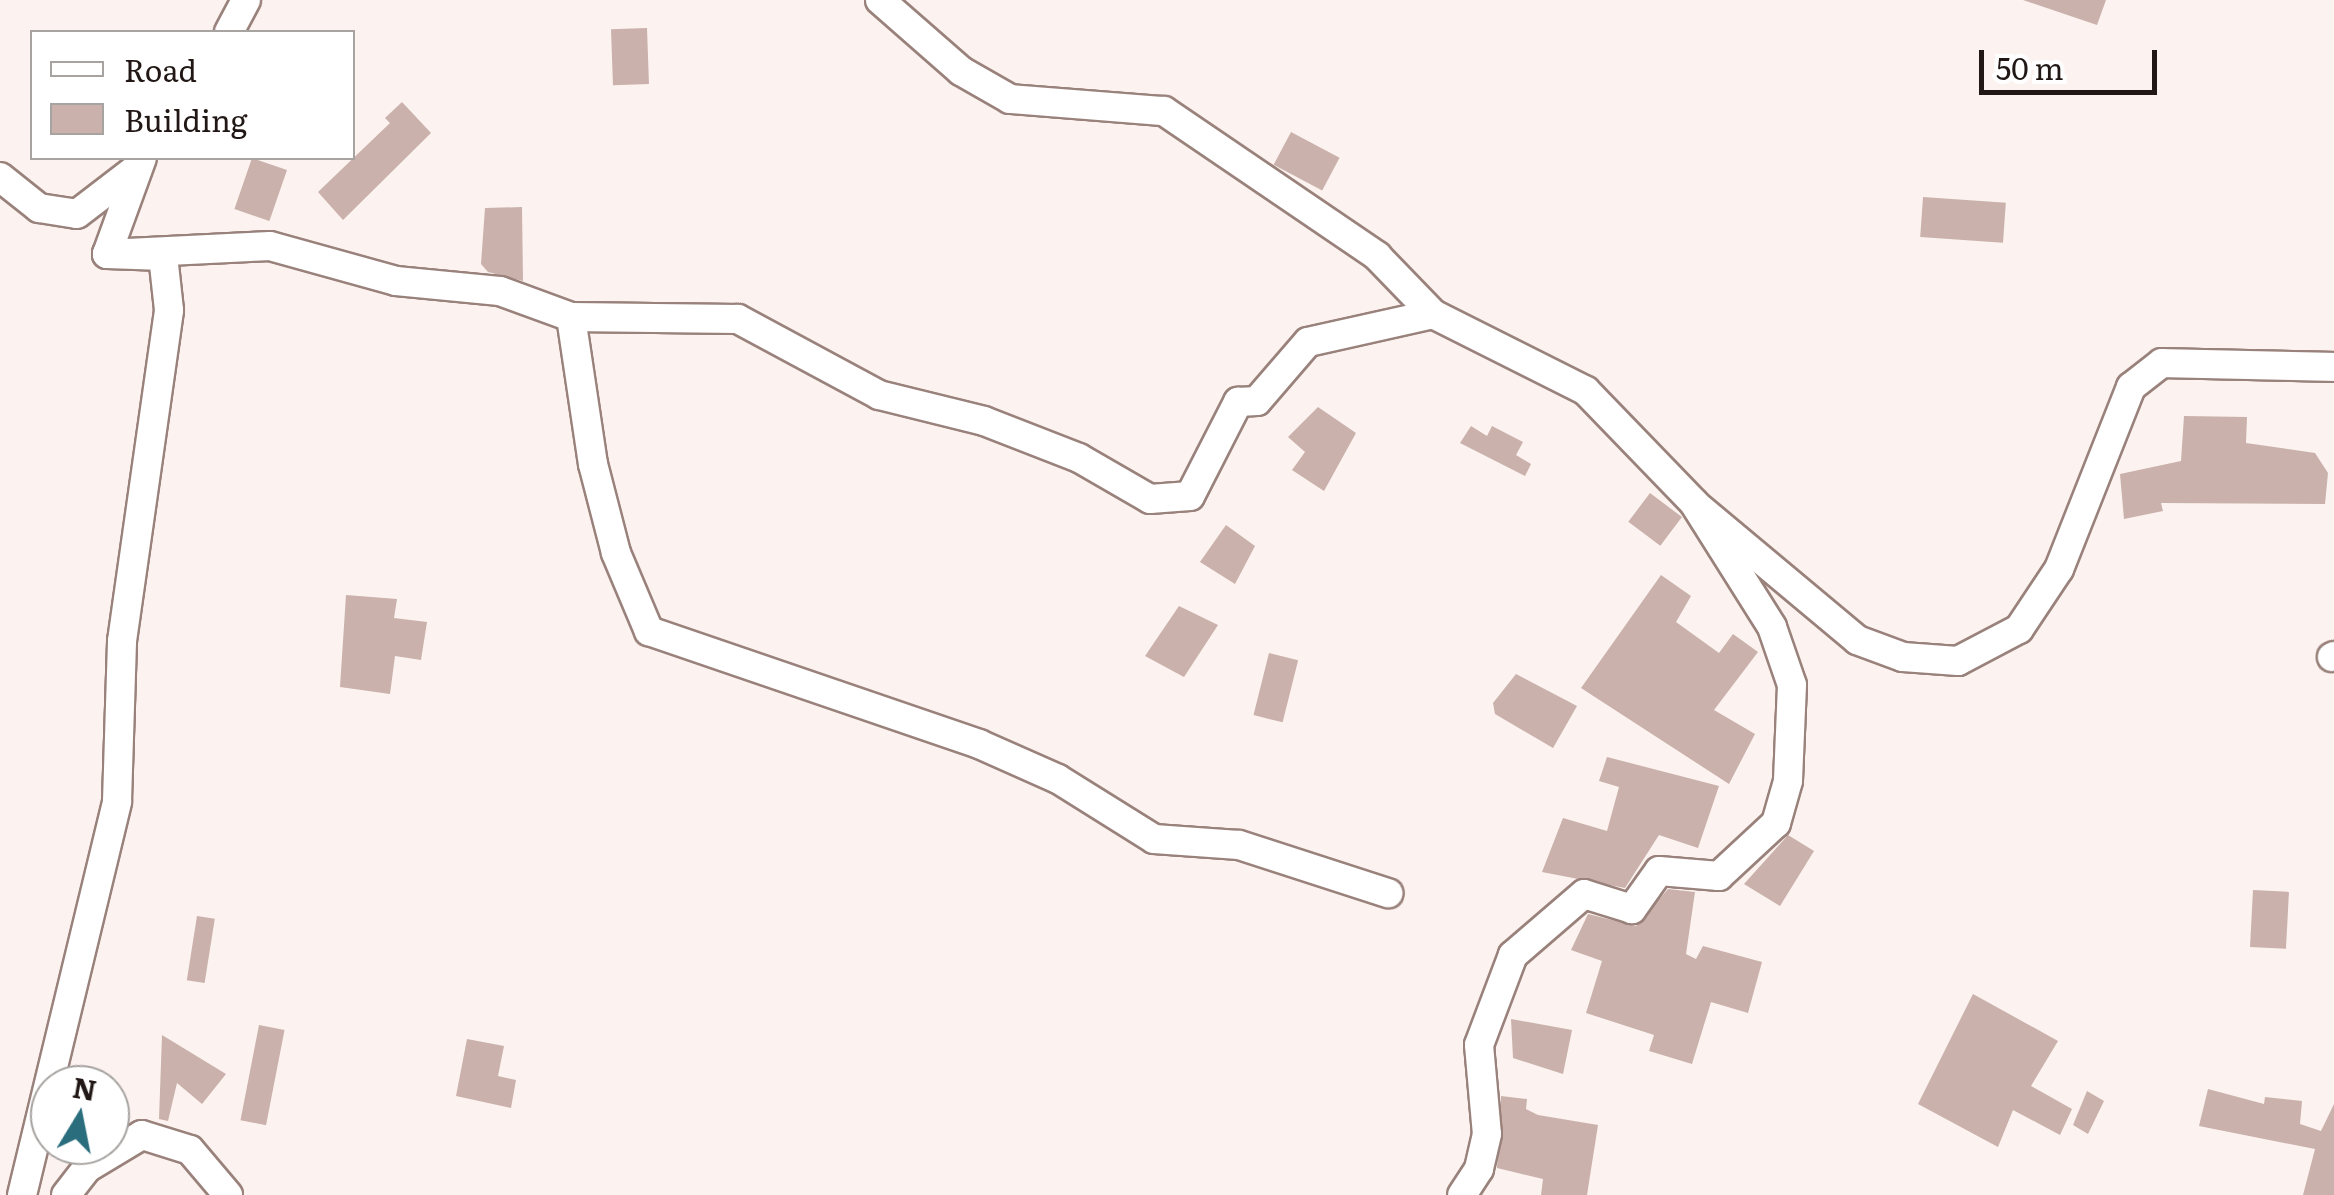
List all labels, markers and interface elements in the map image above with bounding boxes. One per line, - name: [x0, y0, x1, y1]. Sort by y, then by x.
- legend: [30, 30, 355, 160]
- scale bar: [1984, 30, 2162, 92]
- text: 50 m: [1996, 45, 2064, 89]
- text: Road: [124, 47, 197, 91]
- text: Building: [124, 97, 248, 141]
- north arrow: [30, 1065, 130, 1165]
- text: N: [70, 1065, 100, 1110]

